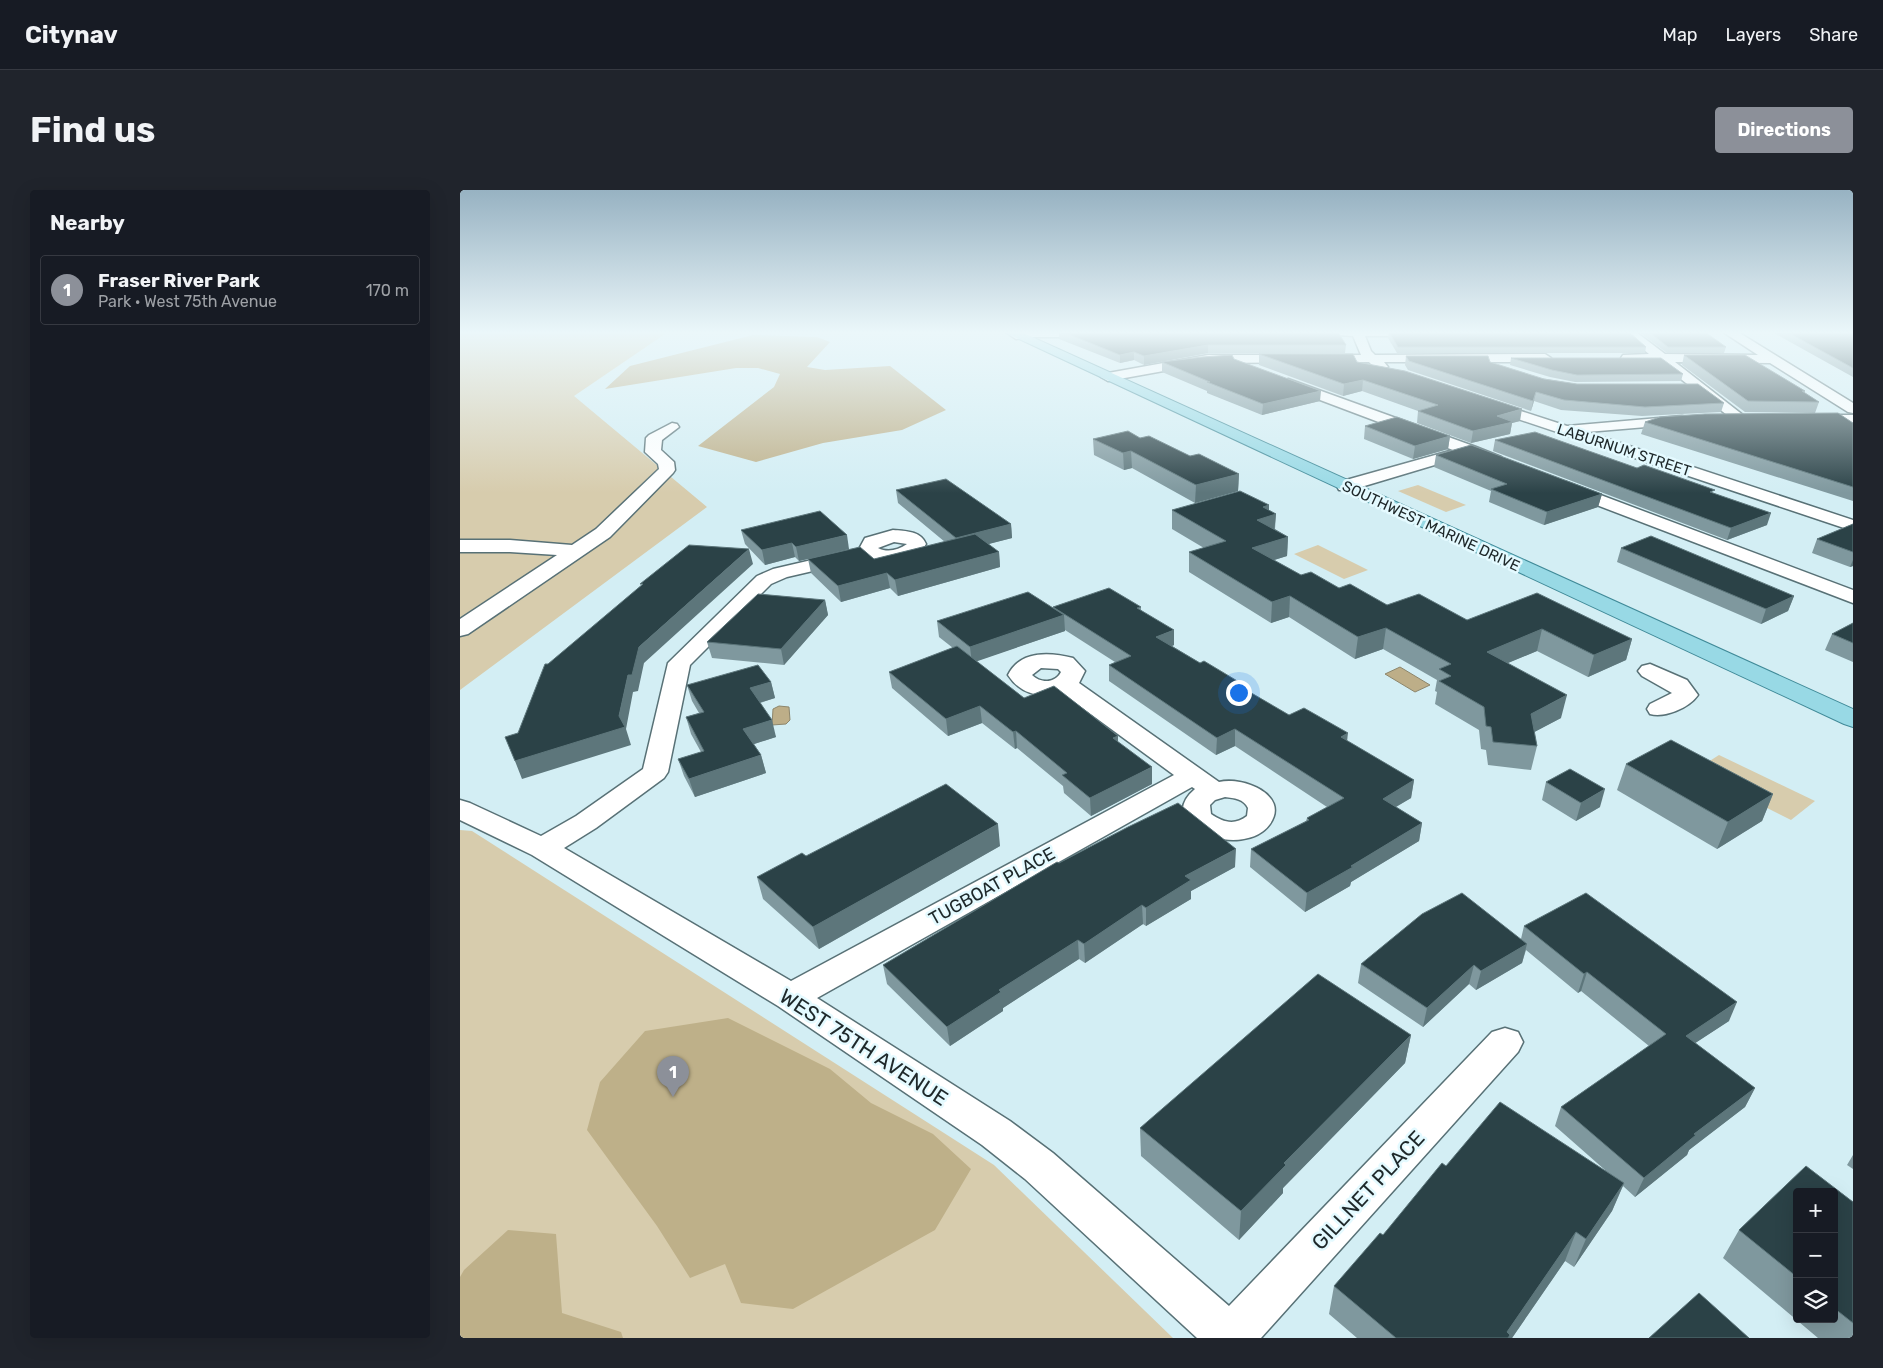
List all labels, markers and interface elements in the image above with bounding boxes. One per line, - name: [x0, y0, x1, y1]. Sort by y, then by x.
- text: Citynav: [25, 21, 118, 49]
- text: Map: [1663, 24, 1698, 46]
- text: Layers: [1726, 24, 1781, 46]
- text: Share: [1809, 24, 1858, 46]
- button: Directions: [1715, 107, 1853, 153]
- text: Find us: [30, 109, 155, 151]
- text: Nearby: [50, 210, 125, 235]
- text: Fraser River Park: [98, 269, 260, 292]
- text: 1: [63, 281, 71, 300]
- text: 170 m: [366, 281, 409, 300]
- text: Park · West 75th Avenue: [98, 292, 277, 311]
- street label: LABURNUM STREET: [1555, 420, 1694, 480]
- street label: SOUTHWEST MARINE DRIVE: [1339, 477, 1523, 575]
- your location: [1226, 680, 1252, 706]
- street label: TUGBOAT PLACE: [925, 842, 1059, 930]
- street label: WEST 75TH AVENUE: [775, 983, 953, 1111]
- pin: 1: [657, 1056, 689, 1097]
- street label: GILLNET PLACE: [1306, 1125, 1430, 1255]
- map controls: [1793, 1188, 1838, 1323]
- button: +: [1793, 1188, 1838, 1233]
- button: −: [1793, 1233, 1838, 1278]
- button: layers: [1793, 1278, 1838, 1323]

